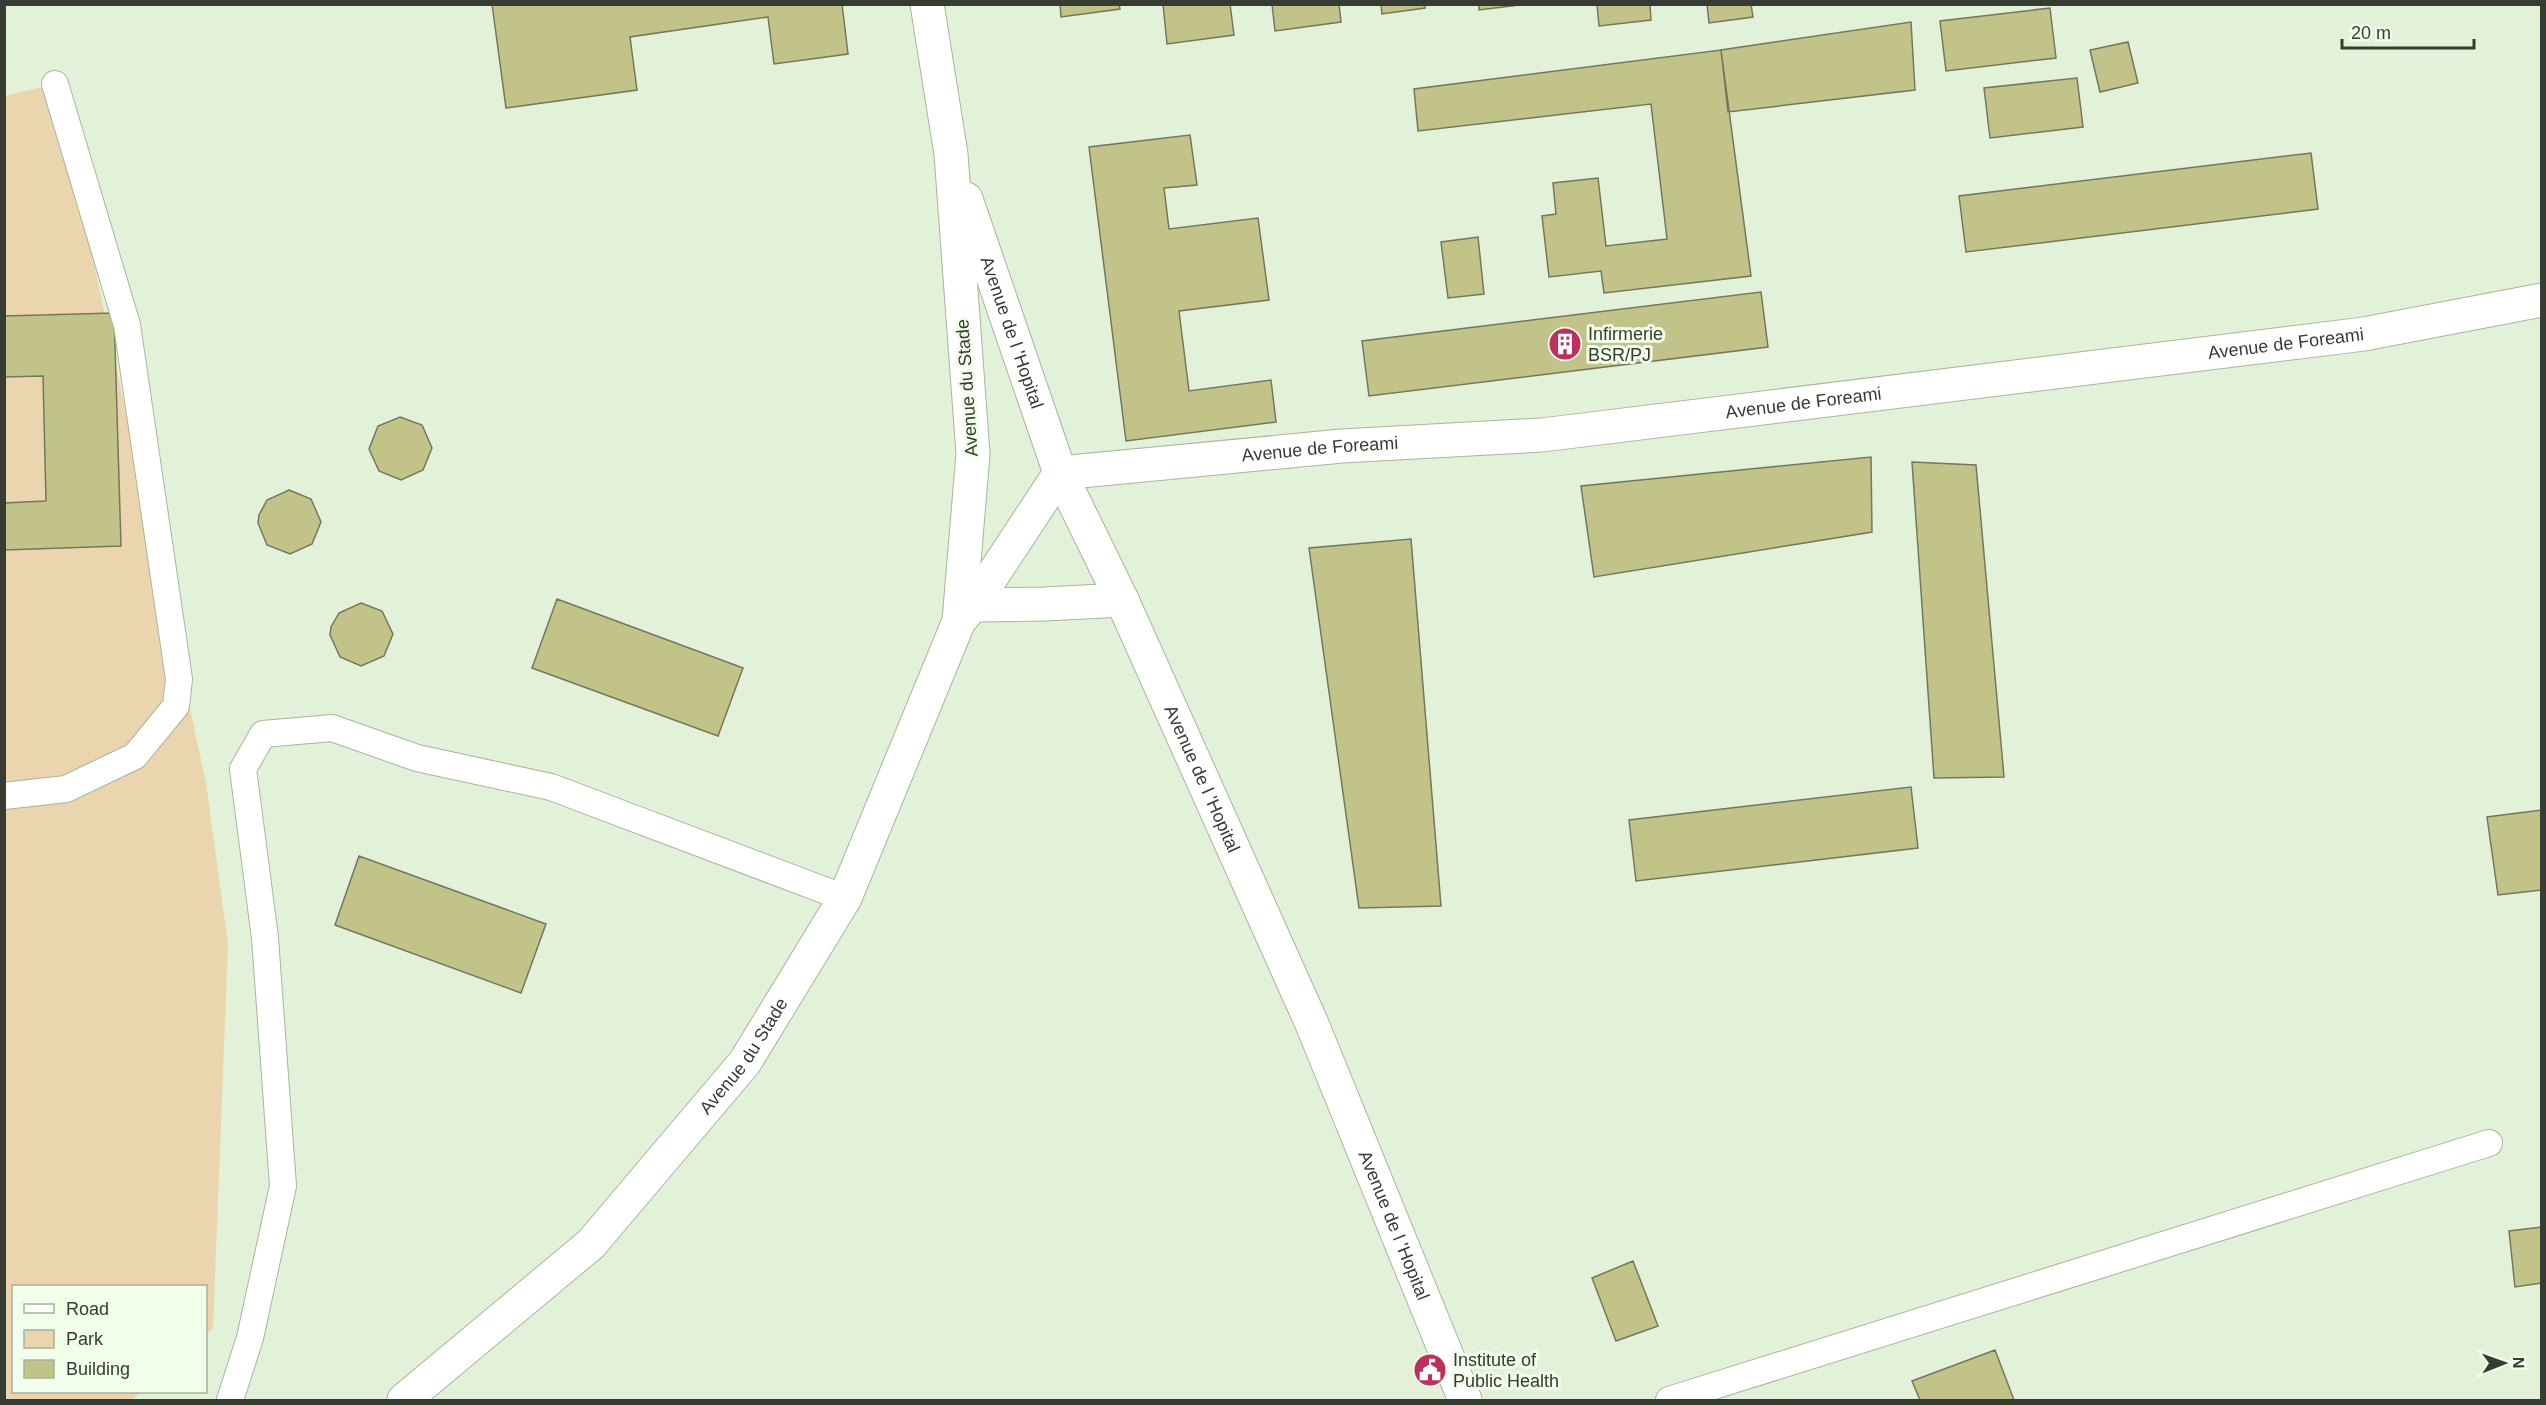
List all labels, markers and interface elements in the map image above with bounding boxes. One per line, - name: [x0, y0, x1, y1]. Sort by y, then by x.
- scale bar: [2342, 12, 2474, 50]
- text: 20 m: [2351, 23, 2391, 43]
- street label: Avenue de l 'Hopital: [976, 254, 1047, 411]
- street label: Avenue du Stade: [952, 319, 982, 457]
- place label: Infirmerie BSR/PJ: [1588, 324, 1663, 365]
- street label: Avenue de Foreami: [2207, 324, 2365, 363]
- building icon: Infirmerie BSR/PJ: [1547, 326, 1583, 362]
- street label: Avenue de Foreami: [1724, 383, 1883, 422]
- street label: Avenue de Foreami: [1241, 433, 1399, 466]
- street label: Avenue de l 'Hopital: [1160, 702, 1244, 856]
- street label: Avenue du Stade: [695, 994, 792, 1118]
- street label: Avenue de l 'Hopital: [1355, 1148, 1433, 1303]
- legend: [12, 1285, 207, 1393]
- text: Road: [66, 1299, 109, 1319]
- text: Park: [66, 1329, 104, 1349]
- north arrow: [2474, 1333, 2534, 1393]
- place label: Institute of Public Health: [1453, 1350, 1559, 1391]
- public building icon: Institute of Public Health: [1412, 1352, 1448, 1388]
- text: N: [2510, 1357, 2527, 1369]
- text: Building: [66, 1359, 130, 1379]

